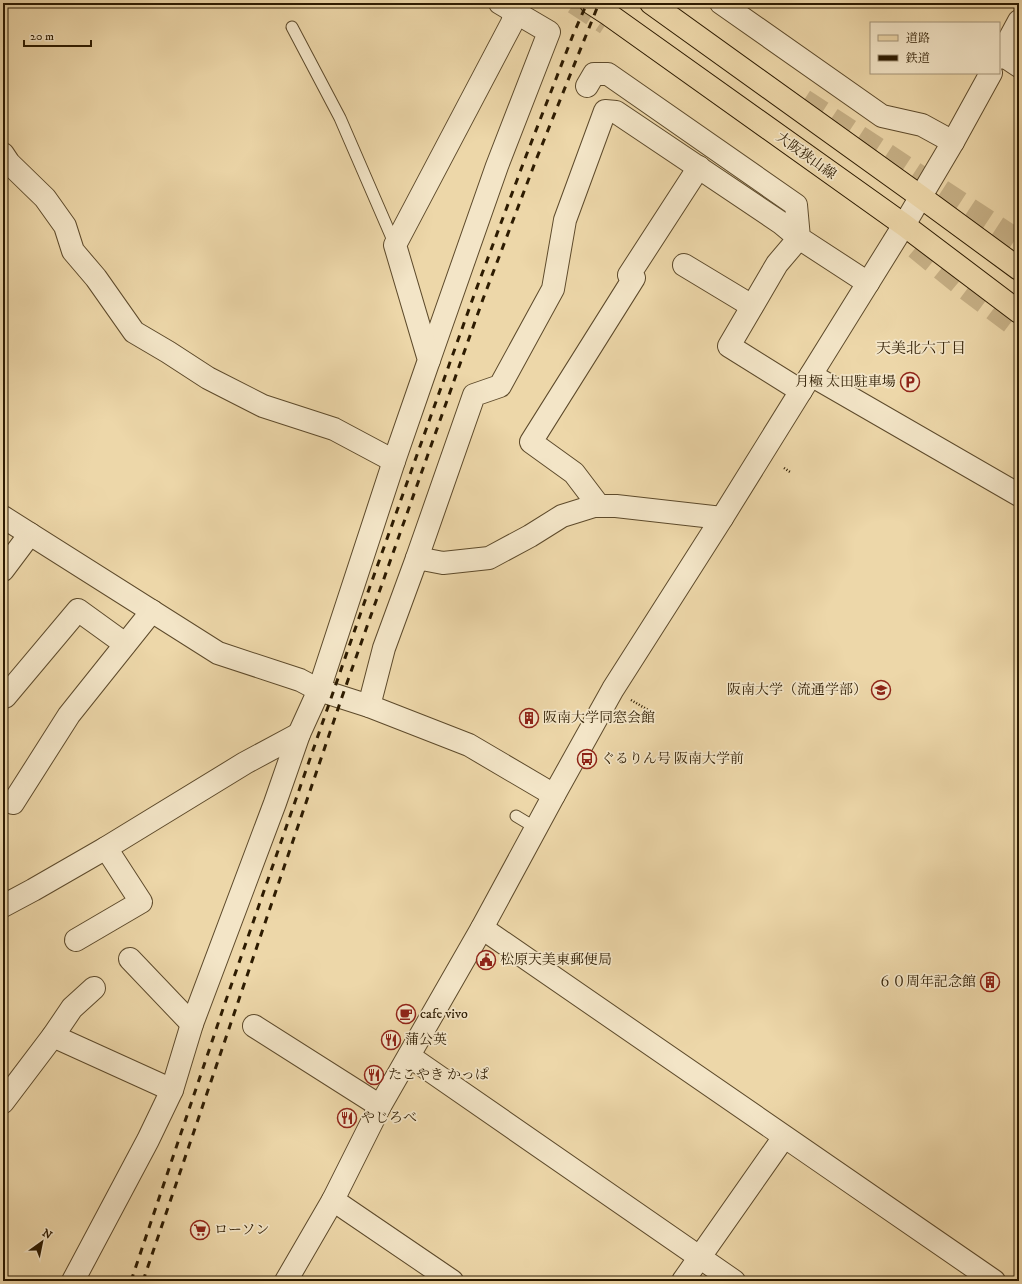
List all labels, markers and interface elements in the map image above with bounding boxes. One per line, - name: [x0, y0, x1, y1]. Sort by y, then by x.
- scale bar: [24, 22, 91, 48]
- legend: [870, 22, 1000, 74]
- text: 20 m: [30, 29, 54, 44]
- text: 道路: [906, 31, 930, 46]
- text: 鉄道: [905, 51, 930, 66]
- street label: 大阪狭山線: [772, 128, 840, 184]
- district label: 天美北六丁目: [876, 339, 966, 358]
- parking icon: 月極 太田駐車場: [899, 371, 921, 393]
- place label: 月極 太田駐車場: [795, 373, 896, 391]
- school or university icon: 阪南大学（流通学部）: [870, 679, 892, 701]
- place label: 阪南大学（流通学部）: [727, 681, 867, 699]
- building icon: 阪南大学同窓会館: [518, 707, 540, 729]
- place label: 阪南大学同窓会館: [543, 709, 655, 727]
- bus stop icon: ぐるりん号 阪南大学前: [576, 748, 598, 770]
- place label: ぐるりん号 阪南大学前: [601, 750, 744, 768]
- public building icon: 松原天美東郵便局: [475, 949, 497, 971]
- place label: 松原天美東郵便局: [500, 951, 612, 969]
- building icon: ６０周年記念館: [979, 971, 1001, 993]
- place label: ６０周年記念館: [878, 973, 976, 991]
- cafe icon: cafe vivo: [395, 1003, 417, 1025]
- place label: cafe vivo: [420, 1005, 468, 1023]
- restaurant icon: 蒲公英: [380, 1029, 402, 1051]
- place label: 蒲公英: [405, 1031, 447, 1049]
- restaurant icon: たこやき かっぱ: [363, 1064, 385, 1086]
- place label: たこやき かっぱ: [388, 1066, 489, 1084]
- restaurant icon: やじろべ: [336, 1107, 358, 1129]
- place label: やじろべ: [361, 1109, 417, 1127]
- supermarket icon: ローソン: [189, 1219, 211, 1241]
- place label: ローソン: [214, 1221, 269, 1239]
- north arrow: [22, 1222, 62, 1262]
- text: N: [39, 1226, 55, 1243]

